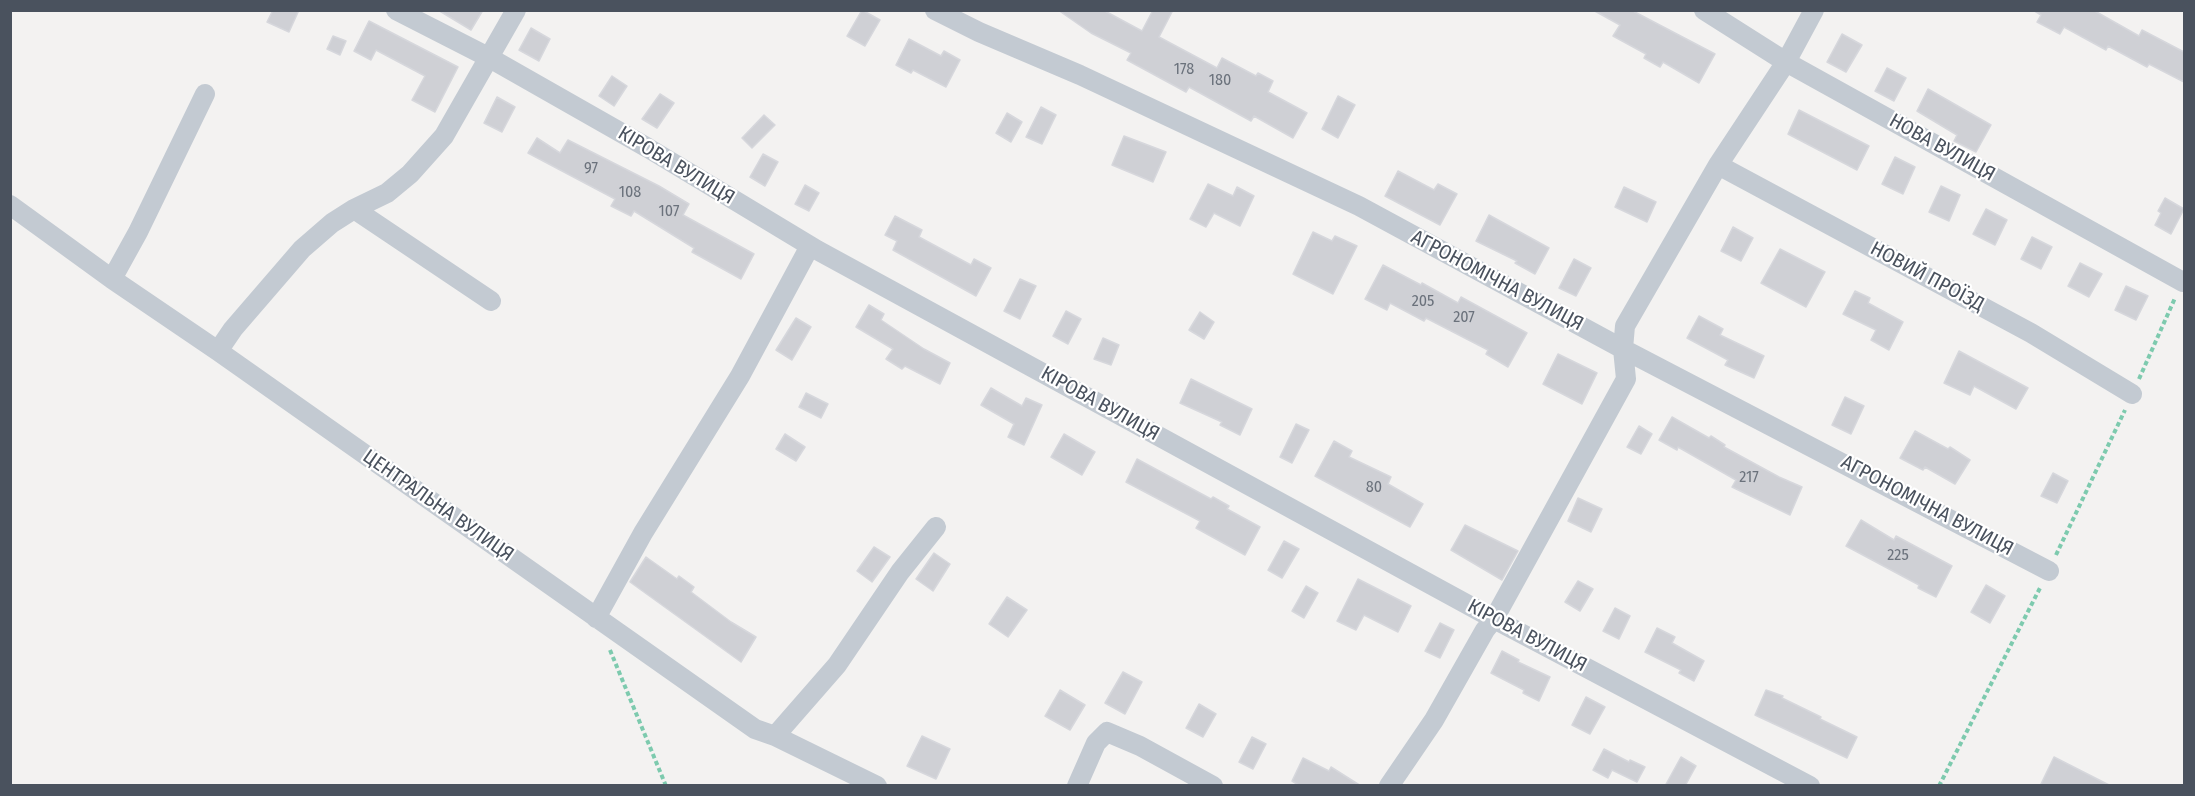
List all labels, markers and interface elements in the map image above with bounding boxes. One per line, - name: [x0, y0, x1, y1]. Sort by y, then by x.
- house number: 178: [1174, 60, 1194, 80]
- house number: 180: [1209, 71, 1231, 91]
- street label: НОВА ВУЛИЦЯ: [1885, 109, 1999, 187]
- street label: КІРОВА ВУЛИЦЯ: [613, 122, 739, 210]
- house number: 97: [584, 159, 598, 179]
- house number: 108: [619, 183, 641, 203]
- house number: 107: [659, 202, 679, 222]
- street label: АГРОНОМІЧНА ВУЛИЦЯ: [1407, 225, 1587, 337]
- street label: НОВИЙ ПРОЇЗД: [1866, 237, 1988, 317]
- house number: 205: [1412, 292, 1434, 312]
- house number: 207: [1453, 308, 1475, 328]
- street label: КІРОВА ВУЛИЦЯ: [1037, 362, 1163, 446]
- street label: ЦЕНТРАЛЬНА ВУЛИЦЯ: [358, 445, 518, 567]
- street label: АГРОНОМІЧНА ВУЛИЦЯ: [1837, 450, 2017, 562]
- house number: 217: [1739, 468, 1759, 488]
- house number: 80: [1366, 478, 1382, 498]
- house number: 225: [1887, 546, 1909, 566]
- street label: КІРОВА ВУЛИЦЯ: [1463, 594, 1591, 678]

